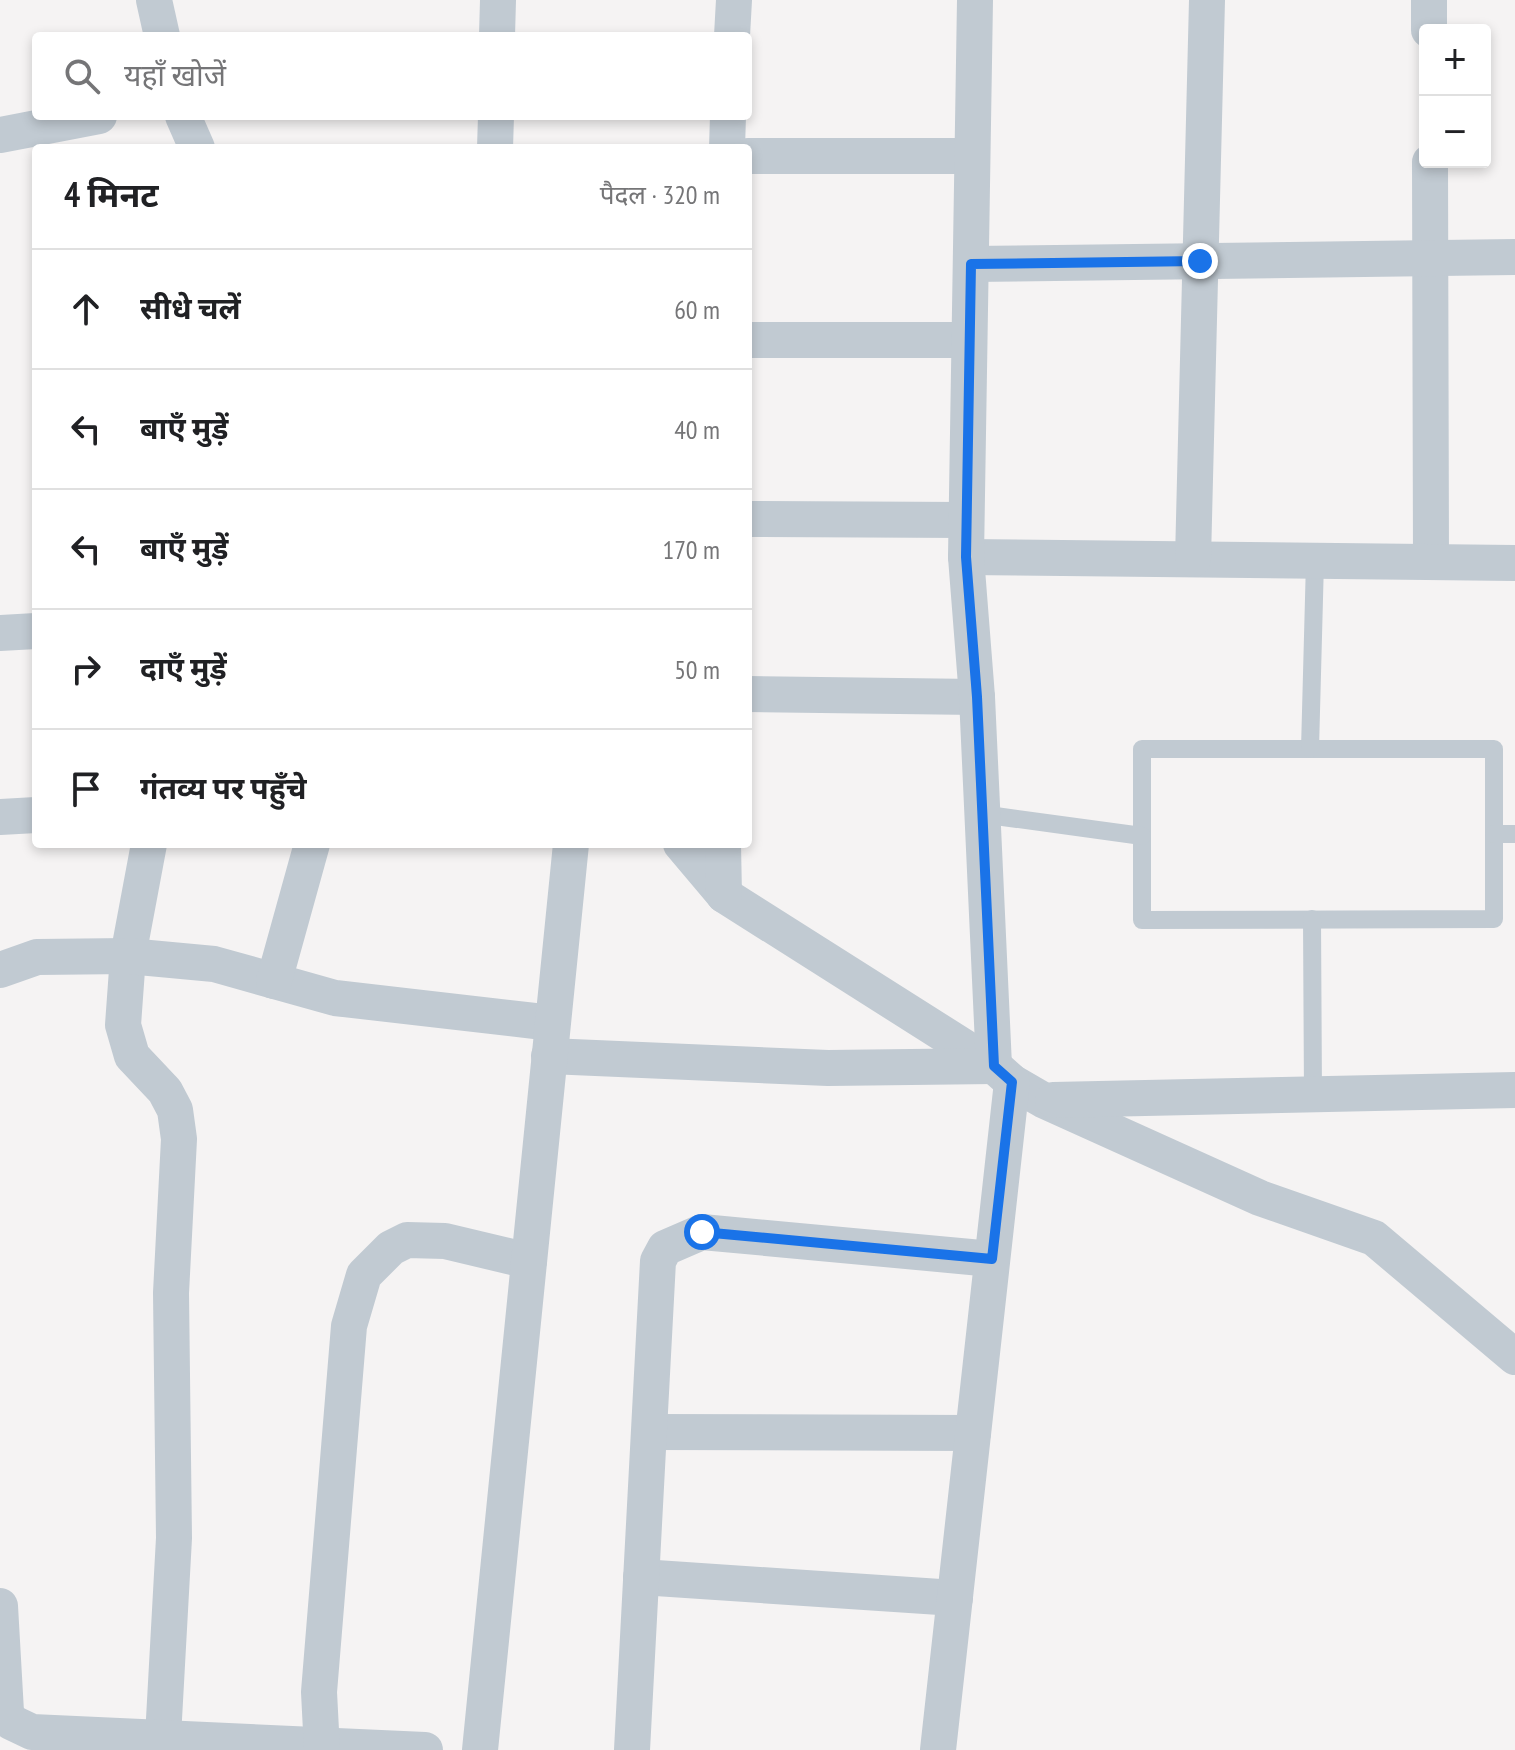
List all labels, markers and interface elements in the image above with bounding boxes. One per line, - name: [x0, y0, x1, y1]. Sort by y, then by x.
- map controls: [1419, 24, 1491, 168]
- button: +: [1419, 24, 1491, 96]
- search box: [32, 32, 752, 120]
- icon: search: [60, 54, 104, 98]
- text: यहाँ खोजें: [124, 55, 226, 94]
- button: −: [1419, 96, 1491, 168]
- text: 4 मिनट: [64, 172, 159, 216]
- text: पैदल · 320 m: [600, 178, 720, 211]
- route end: [1182, 243, 1218, 279]
- icon: ahead: [64, 287, 108, 331]
- text: सीधे चलें: [140, 288, 241, 327]
- text: 60 m: [674, 293, 720, 326]
- icon: left: [64, 407, 108, 451]
- text: बाएँ मुड़ें: [140, 408, 228, 447]
- text: 40 m: [674, 413, 720, 446]
- icon: left: [64, 527, 108, 571]
- text: बाएँ मुड़ें: [140, 528, 228, 567]
- text: 170 m: [662, 533, 720, 566]
- icon: right: [64, 647, 108, 691]
- text: दाएँ मुड़ें: [140, 648, 227, 687]
- text: 50 m: [674, 653, 720, 686]
- icon: arrive: [64, 767, 108, 811]
- text: गंतव्य पर पहुँचे: [140, 768, 307, 807]
- route start: [684, 1214, 720, 1250]

